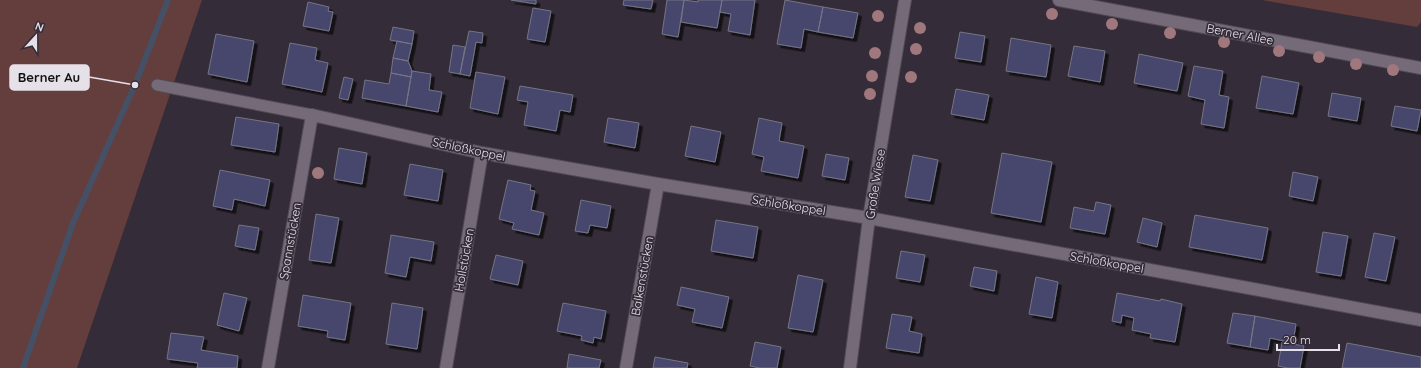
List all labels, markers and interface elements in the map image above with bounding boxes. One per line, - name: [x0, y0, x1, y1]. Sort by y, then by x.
- north arrow: [16, 16, 56, 56]
- text: N: [33, 19, 46, 35]
- street label: Berner Allee: [1205, 20, 1275, 48]
- callout: Berner Au: [10, 65, 89, 90]
- text: Berner Au: [18, 69, 80, 85]
- street label: Schloßkoppel: [431, 134, 507, 164]
- street label: Große Wiese: [862, 148, 888, 220]
- street label: Schloßkoppel: [751, 192, 827, 218]
- street label: Spannstücken: [276, 201, 304, 281]
- street label: Hollstücken: [451, 227, 477, 293]
- street label: Balkenstücken: [628, 235, 656, 317]
- street label: Schloßkoppel: [1069, 248, 1145, 276]
- scale bar: [1277, 326, 1339, 352]
- text: 20 m: [1283, 332, 1311, 347]

